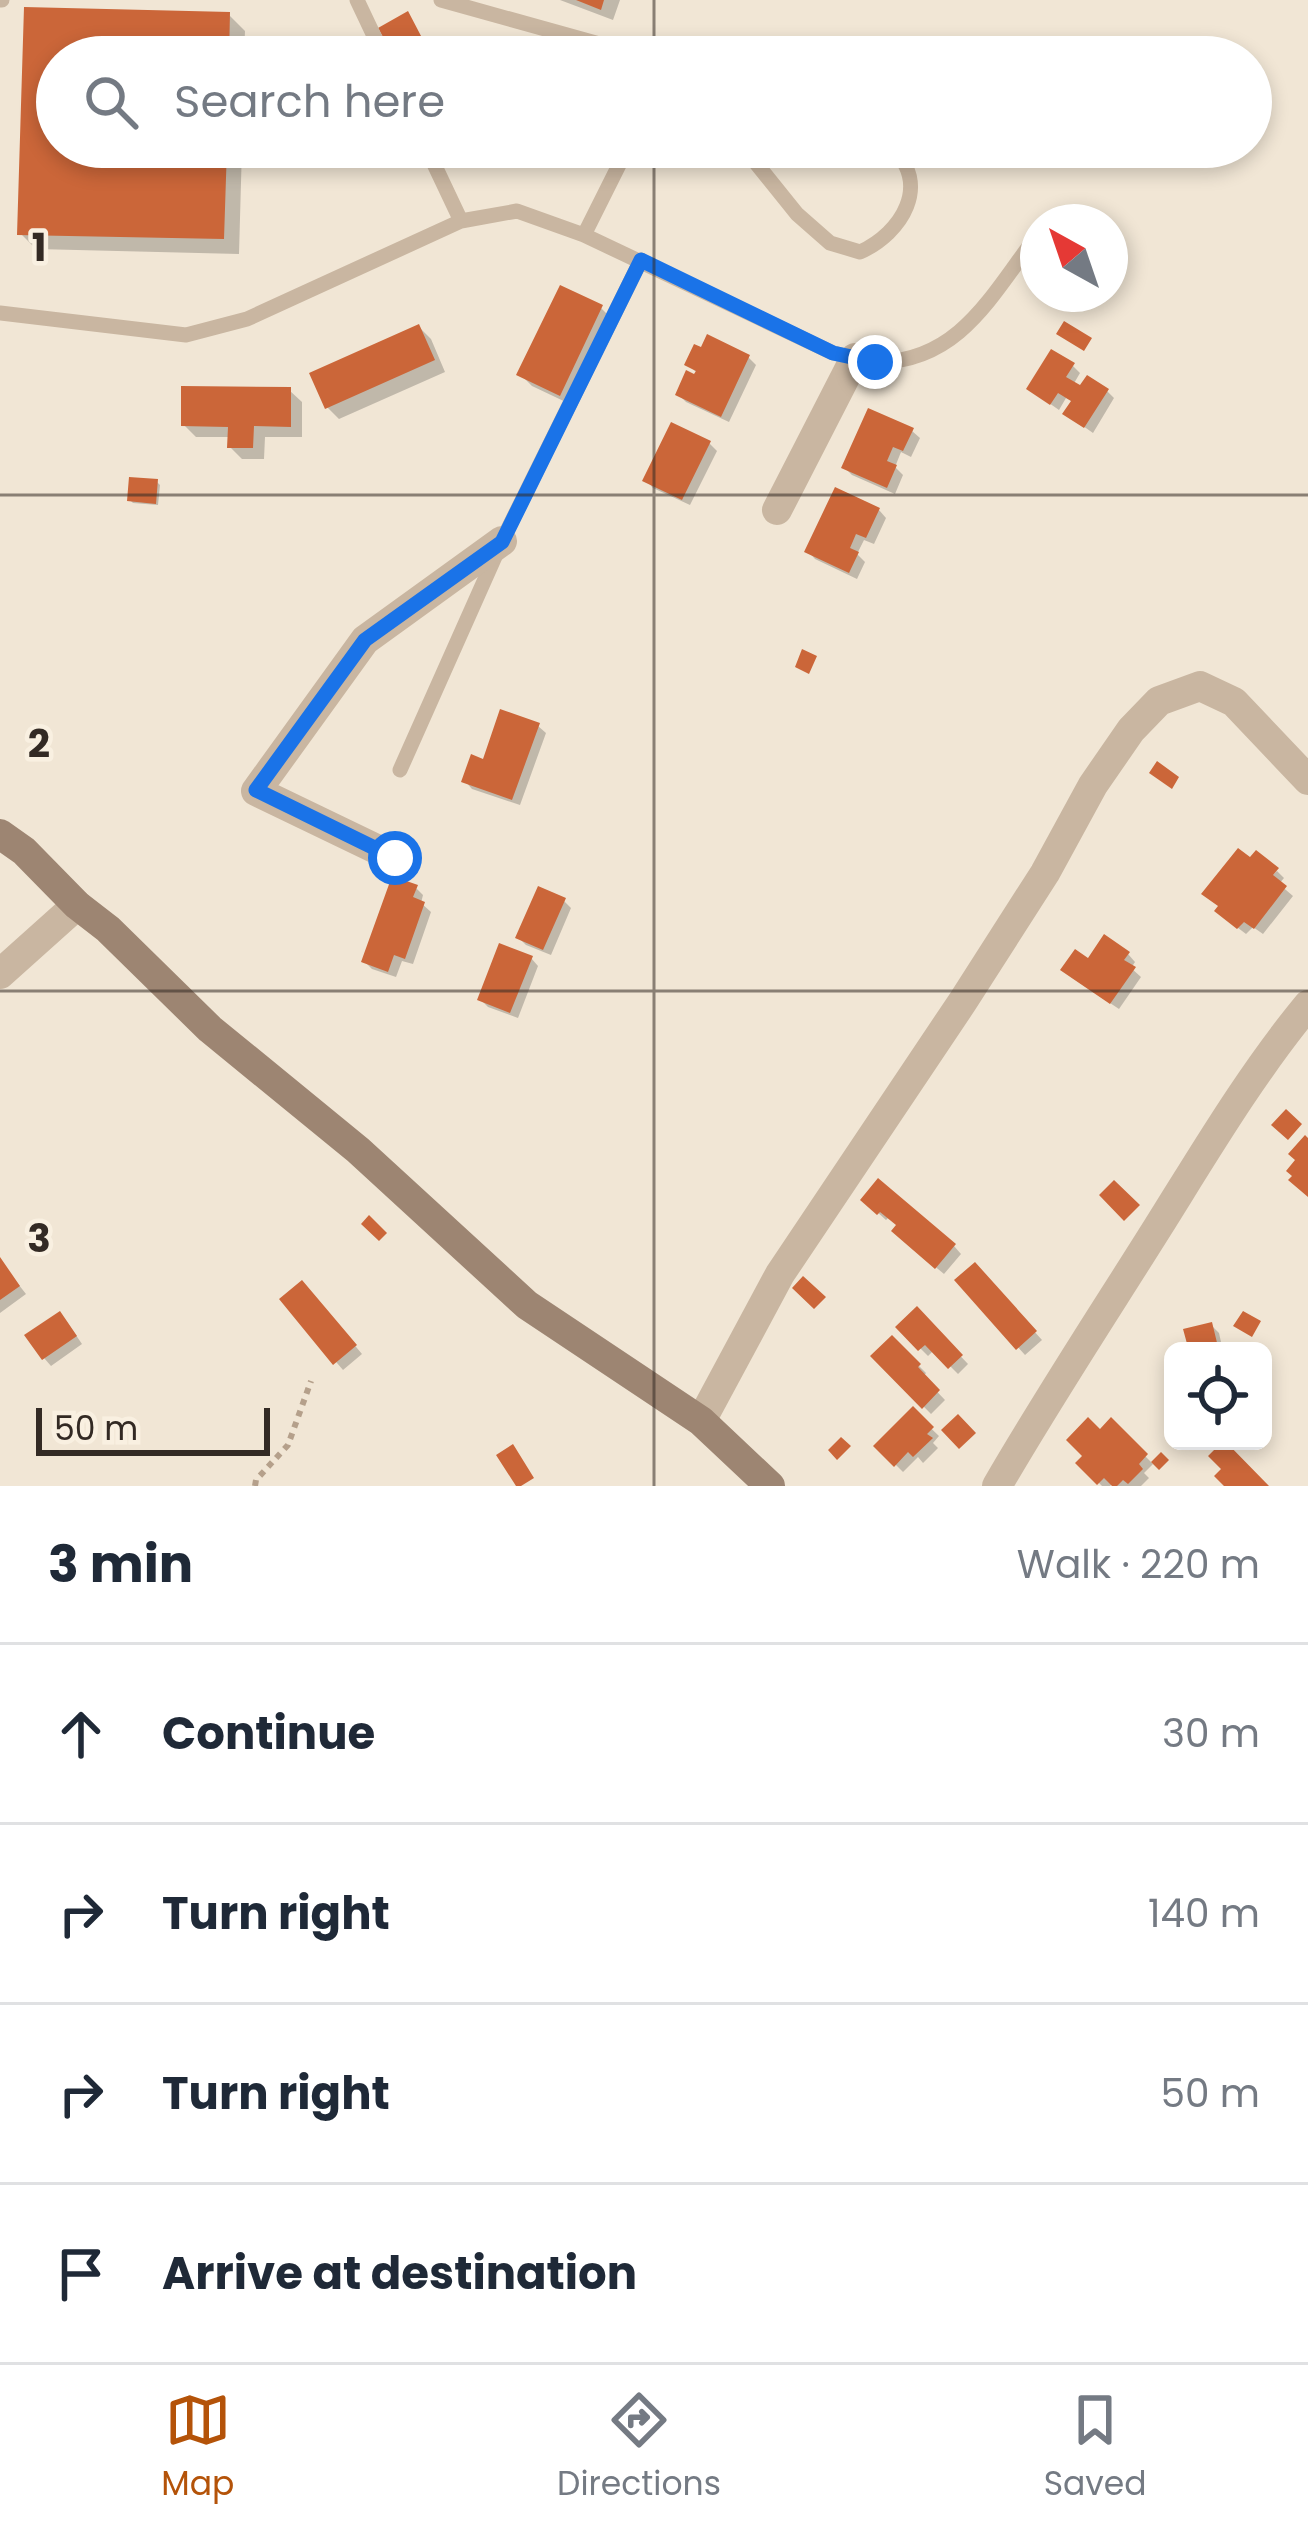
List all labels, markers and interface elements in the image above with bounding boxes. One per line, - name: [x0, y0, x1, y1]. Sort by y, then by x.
- search box: [36, 36, 1272, 168]
- icon: search: [78, 69, 144, 135]
- text: Search here: [174, 70, 445, 133]
- north arrow: [1020, 204, 1128, 312]
- text: 1: [32, 220, 46, 275]
- route end: [848, 335, 902, 389]
- text: 2: [28, 716, 50, 771]
- route start: [368, 831, 422, 885]
- text: 3: [27, 1211, 51, 1266]
- map controls: [1164, 1342, 1272, 1450]
- button: locate: [1164, 1342, 1272, 1450]
- scale bar: [36, 1402, 270, 1455]
- text: 50 m: [54, 1405, 138, 1452]
- text: 3 min: [48, 1528, 193, 1600]
- text: Walk · 220 m: [1017, 1537, 1260, 1592]
- icon: ahead: [48, 1701, 114, 1767]
- text: Continue: [162, 1702, 375, 1765]
- text: 30 m: [1162, 1706, 1260, 1761]
- icon: right: [48, 1881, 114, 1947]
- text: Turn right: [162, 1882, 390, 1945]
- text: 140 m: [1148, 1886, 1260, 1941]
- icon: right: [48, 2061, 114, 2127]
- text: Turn right: [162, 2062, 390, 2125]
- text: 50 m: [1160, 2066, 1260, 2121]
- icon: arrive: [48, 2241, 114, 2307]
- text: Arrive at destination: [162, 2242, 637, 2305]
- tab: Map: [161, 2387, 234, 2509]
- tab: Directions: [557, 2387, 721, 2509]
- tab: Saved: [1044, 2387, 1147, 2509]

